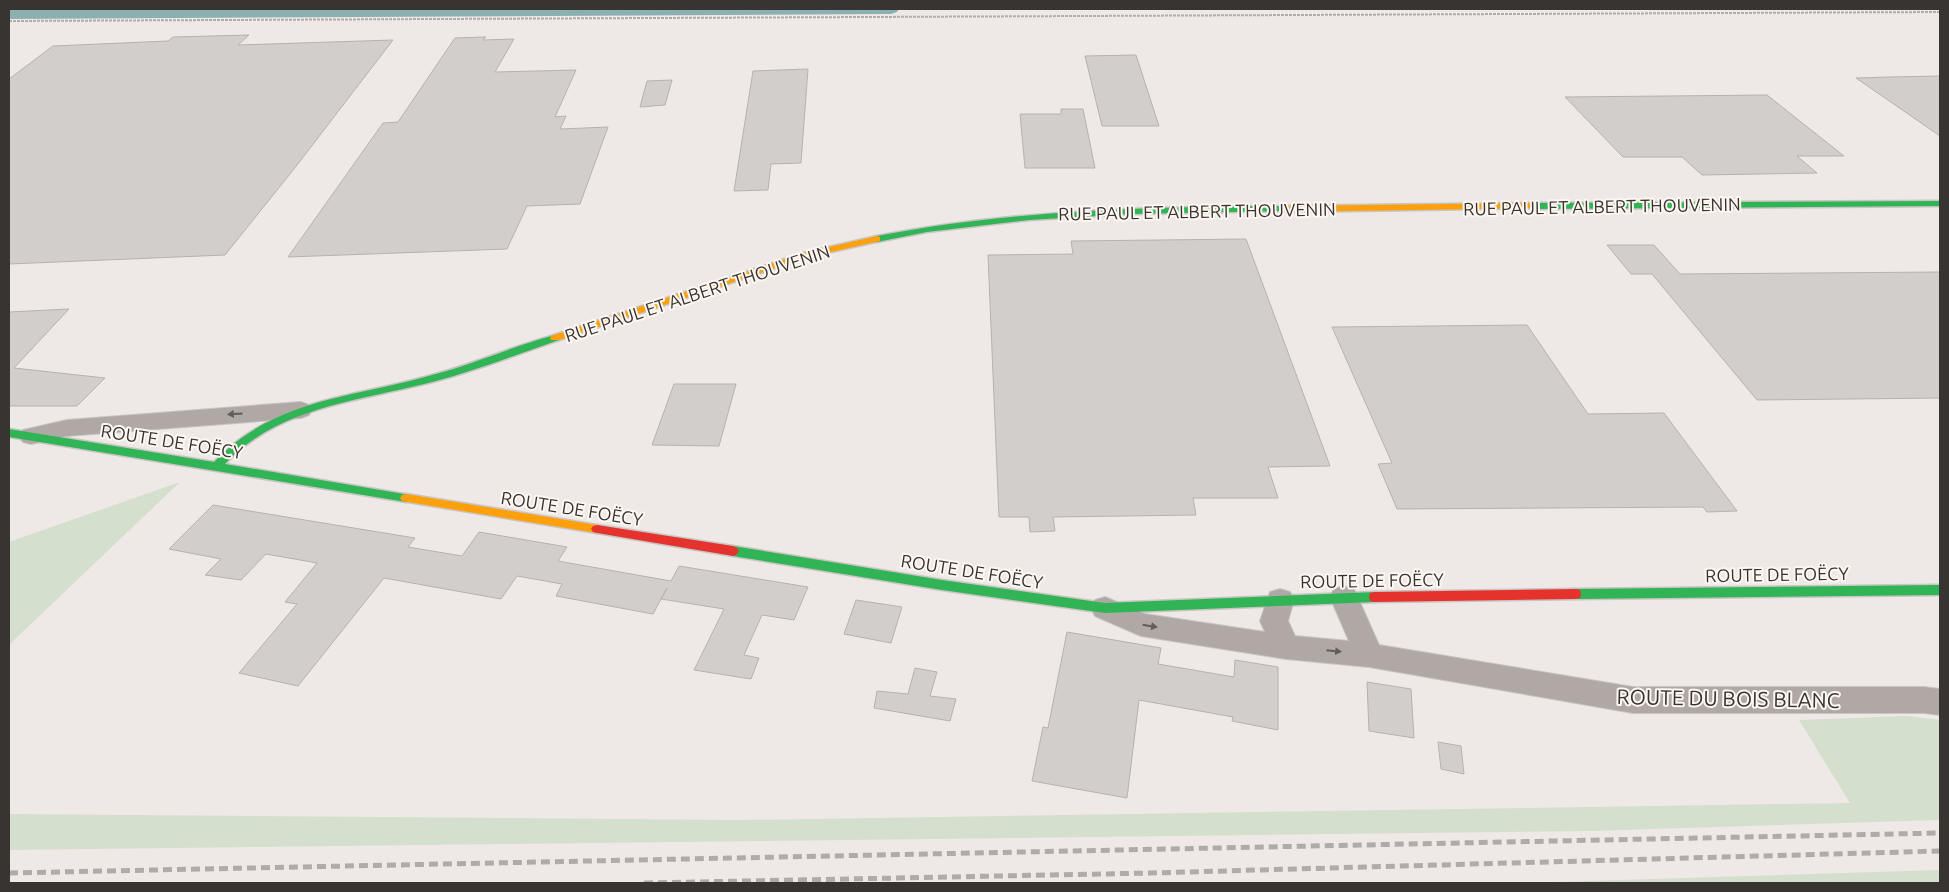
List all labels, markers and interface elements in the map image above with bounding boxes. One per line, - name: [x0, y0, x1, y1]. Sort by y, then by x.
- street label: RUE PAUL ET ALBERT THOUVENIN: [1463, 194, 1741, 218]
- street label: RUE PAUL ET ALBERT THOUVENIN: [1058, 199, 1336, 223]
- street label: RUE PAUL ET ALBERT THOUVENIN: [562, 241, 832, 345]
- one-way arrow: [226, 411, 242, 419]
- street label: ROUTE DE FOËCY: [99, 420, 245, 462]
- street label: ROUTE DE FOËCY: [499, 487, 645, 529]
- street label: ROUTE DE FOËCY: [899, 550, 1045, 592]
- street label: ROUTE DE FOËCY: [1705, 563, 1850, 585]
- street label: ROUTE DE FOËCY: [1300, 569, 1445, 591]
- one-way arrow: [1142, 623, 1158, 631]
- one-way arrow: [1326, 647, 1342, 655]
- street label: ROUTE DU BOIS BLANC: [1616, 684, 1840, 712]

